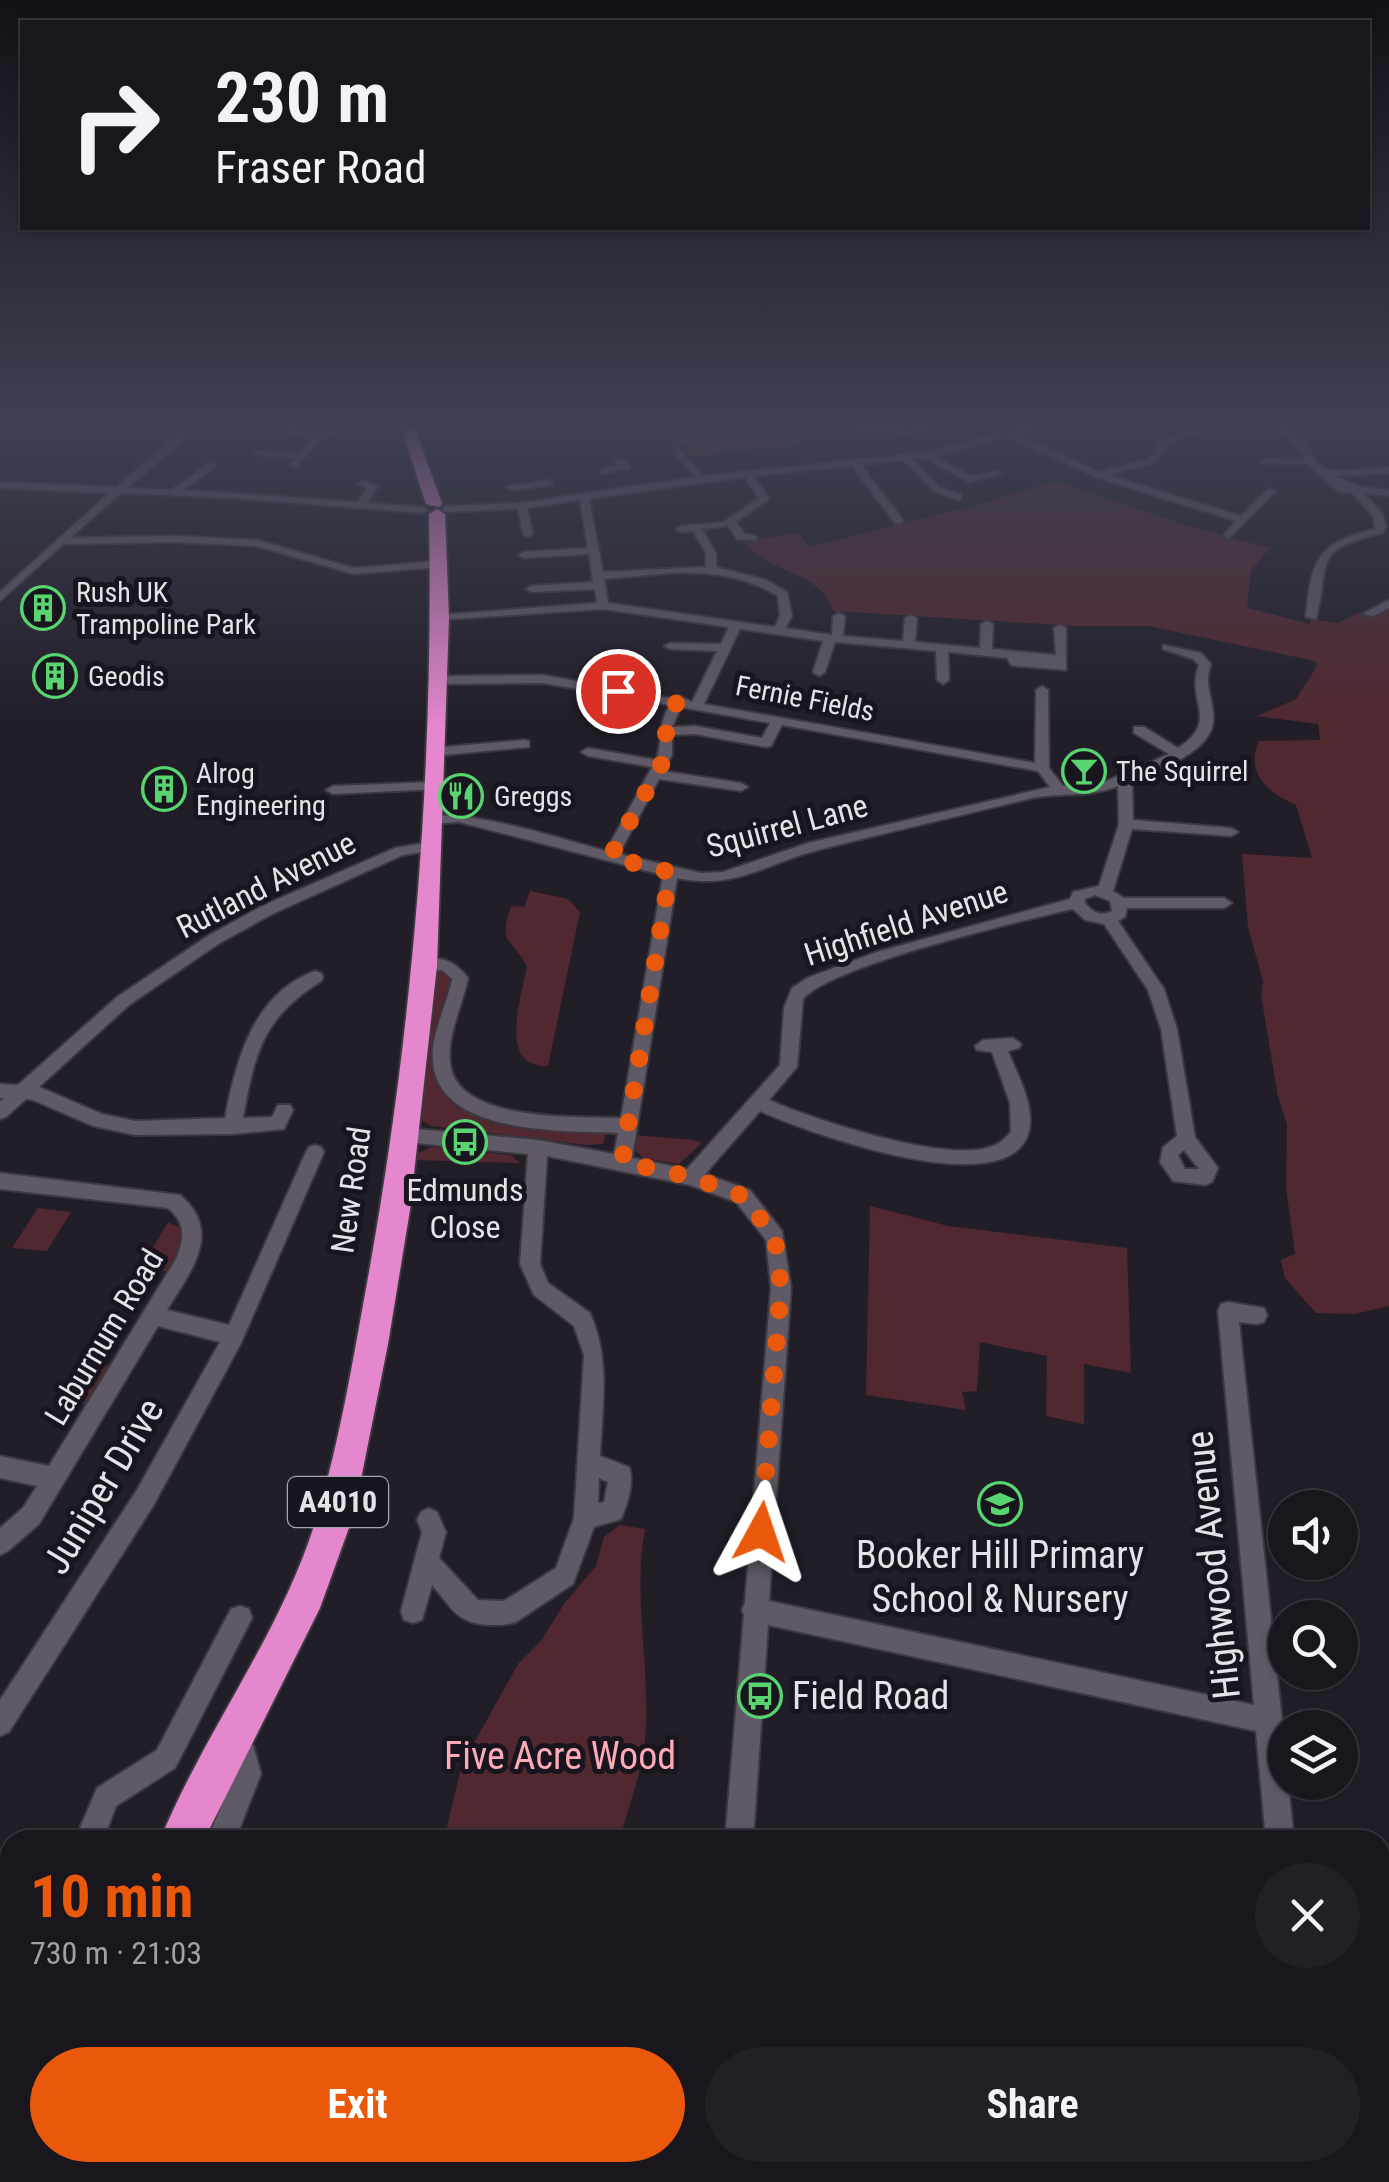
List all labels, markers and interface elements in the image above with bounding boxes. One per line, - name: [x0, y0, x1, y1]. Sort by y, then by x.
- text: 230 m: [215, 57, 389, 139]
- icon: right: [50, 60, 180, 190]
- text: Fraser Road: [215, 141, 426, 194]
- place label: Rush UK Trampoline Park: [76, 576, 256, 641]
- building icon: Rush UK Trampoline Park: [20, 585, 66, 631]
- pin: [576, 649, 661, 734]
- building icon: Geodis: [32, 653, 78, 699]
- place label: Geodis: [88, 660, 165, 693]
- icon: arrive: [591, 664, 646, 719]
- street label: Fernie Fields: [733, 669, 877, 728]
- bar icon: The Squirrel: [1061, 748, 1107, 794]
- place label: The Squirrel: [1116, 755, 1249, 788]
- place label: Alrog Engineering: [196, 757, 326, 822]
- building icon: Alrog Engineering: [141, 766, 187, 812]
- restaurant icon: Greggs: [438, 773, 484, 819]
- place label: Greggs: [494, 780, 572, 813]
- street label: Squirrel Lane: [702, 786, 872, 866]
- street label: Rutland Avenue: [170, 824, 362, 946]
- street label: Highfield Avenue: [799, 872, 1013, 974]
- bus stop icon: Edmunds Close: [442, 1119, 488, 1165]
- street label: New Road: [323, 1124, 379, 1256]
- place label: Edmunds Close: [406, 1171, 524, 1246]
- street label: Laburnum Road: [37, 1242, 171, 1432]
- street label: Juniper Drive: [34, 1390, 172, 1582]
- street label: Highwood Avenue: [1177, 1429, 1249, 1701]
- road number: A4010: [288, 1477, 388, 1527]
- position arrow: [709, 1480, 813, 1584]
- school or university icon: Booker Hill Primary School & Nursery: [977, 1481, 1023, 1527]
- map controls: [1268, 1490, 1358, 1800]
- button: sound: [1268, 1490, 1358, 1580]
- place label: Booker Hill Primary School & Nursery: [856, 1533, 1144, 1621]
- button: search: [1268, 1600, 1358, 1690]
- bus stop icon: Field Road: [737, 1673, 783, 1719]
- place label: Field Road: [792, 1674, 949, 1718]
- button: layers: [1268, 1710, 1358, 1800]
- park label: Five Acre Wood: [444, 1734, 676, 1778]
- text: 10 min: [30, 1861, 194, 1932]
- button: close: [1255, 1863, 1360, 1968]
- text: 730 m · 21:03: [30, 1934, 202, 1972]
- button: Exit: [30, 2047, 685, 2162]
- button: Share: [705, 2047, 1360, 2162]

